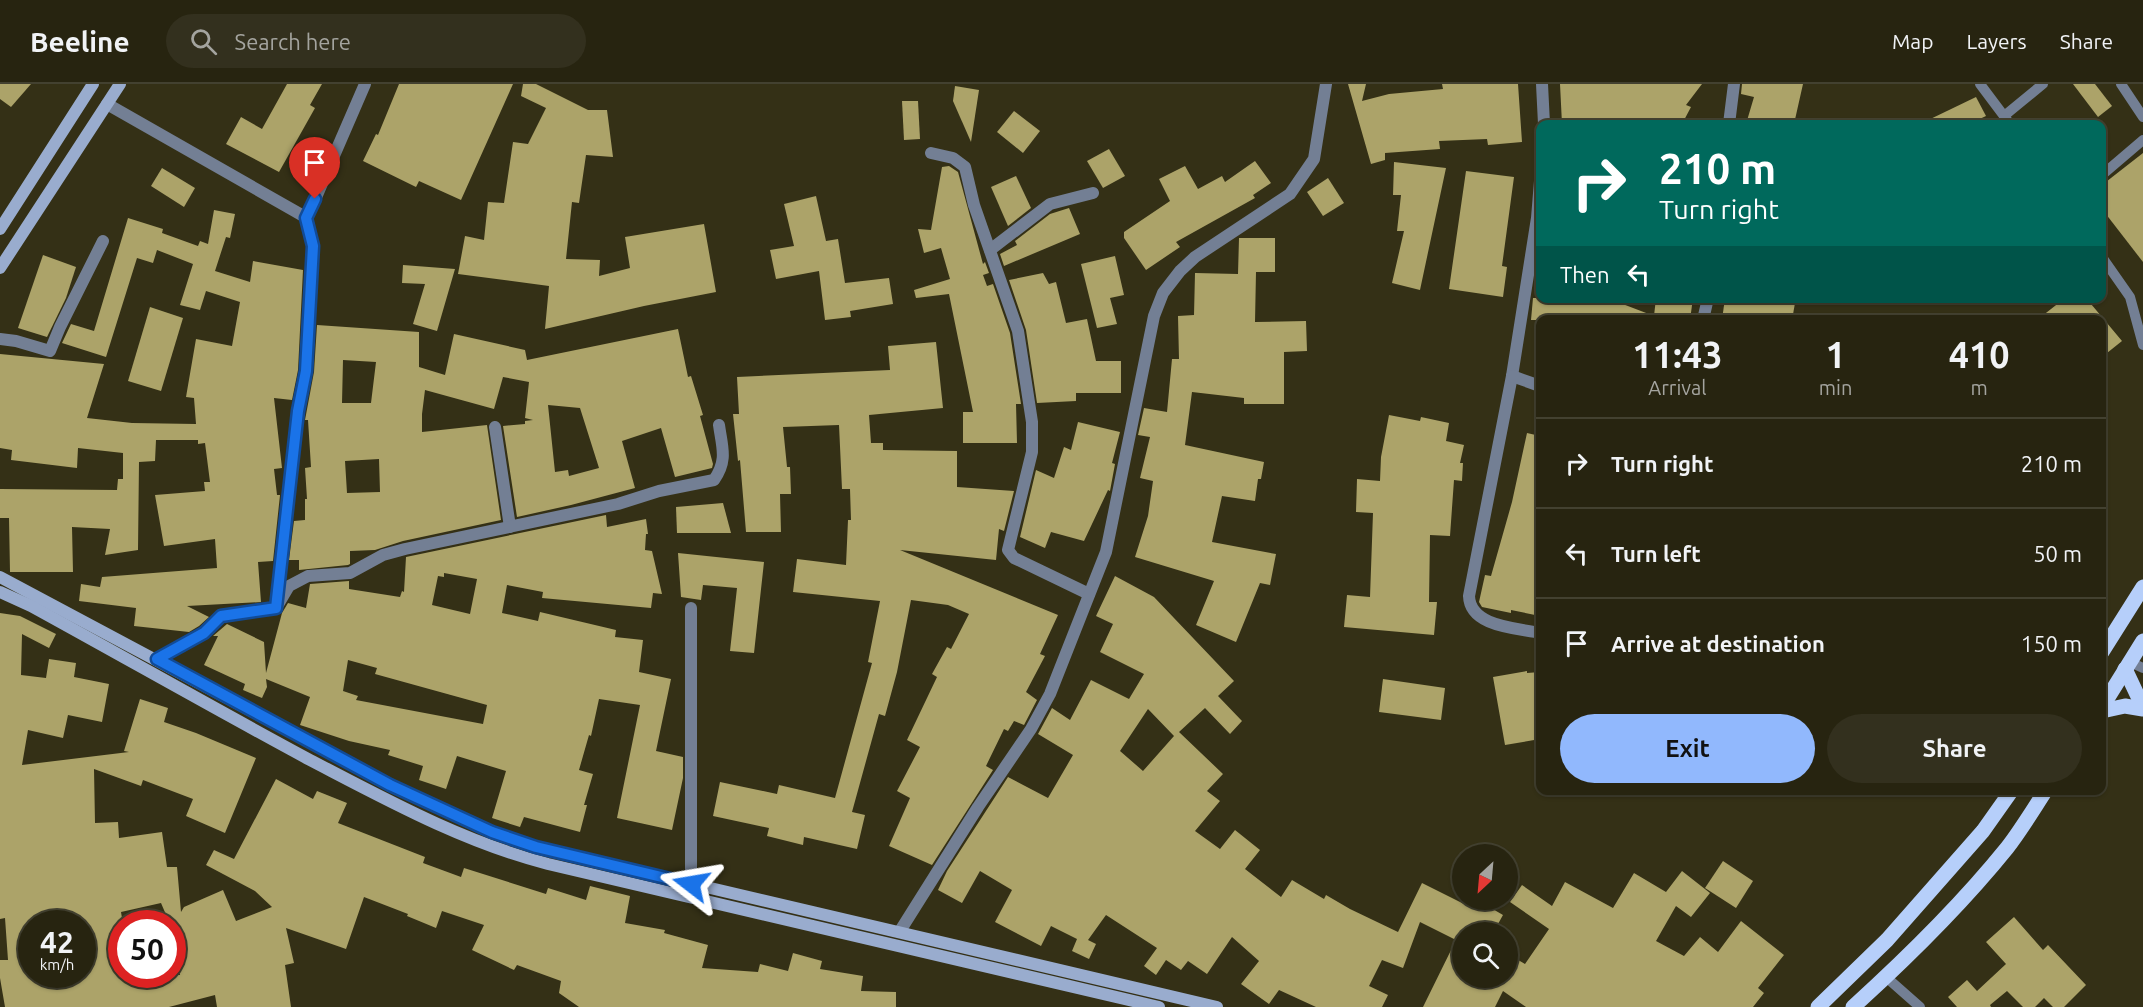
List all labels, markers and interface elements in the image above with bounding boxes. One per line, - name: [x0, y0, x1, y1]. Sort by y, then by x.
- search box: [166, 14, 586, 68]
- icon: search: [187, 25, 220, 58]
- text: Beeline: [30, 26, 130, 57]
- text: Search here: [235, 29, 351, 54]
- text: Map: [1892, 29, 1933, 53]
- text: Layers: [1966, 29, 2027, 53]
- text: Share: [2060, 29, 2113, 53]
- pin: [289, 137, 340, 199]
- icon: right: [1560, 144, 1638, 222]
- text: 210 m: [1659, 145, 1776, 192]
- icon: arrive: [298, 146, 331, 179]
- text: Turn right: [1659, 194, 1779, 224]
- icon: left: [1622, 258, 1655, 291]
- text: Then: [1560, 262, 1610, 287]
- text: 11:43: [1632, 334, 1722, 375]
- text: 1: [1825, 334, 1846, 375]
- text: 410: [1949, 334, 2010, 375]
- text: Arrival: [1648, 376, 1707, 399]
- text: min: [1819, 376, 1852, 399]
- text: m: [1971, 376, 1988, 399]
- icon: right: [1560, 447, 1593, 480]
- text: Turn right: [1611, 451, 1713, 476]
- text: 210 m: [2021, 451, 2082, 476]
- icon: left: [1560, 537, 1593, 570]
- text: Turn left: [1611, 541, 1701, 566]
- text: 50 m: [2033, 541, 2082, 566]
- icon: arrive: [1560, 627, 1593, 660]
- text: Arrive at destination: [1611, 631, 1825, 656]
- text: 150 m: [2021, 631, 2082, 656]
- button: Exit: [1560, 714, 1815, 783]
- button: Share: [1827, 714, 2082, 783]
- north arrow: [1452, 844, 1518, 910]
- map controls: [1452, 844, 1518, 988]
- position arrow: [659, 852, 723, 916]
- speed limit sign: 50: [108, 910, 186, 988]
- button: search: [1452, 922, 1518, 988]
- text: 42: [40, 925, 74, 959]
- text: km/h: [40, 956, 74, 973]

